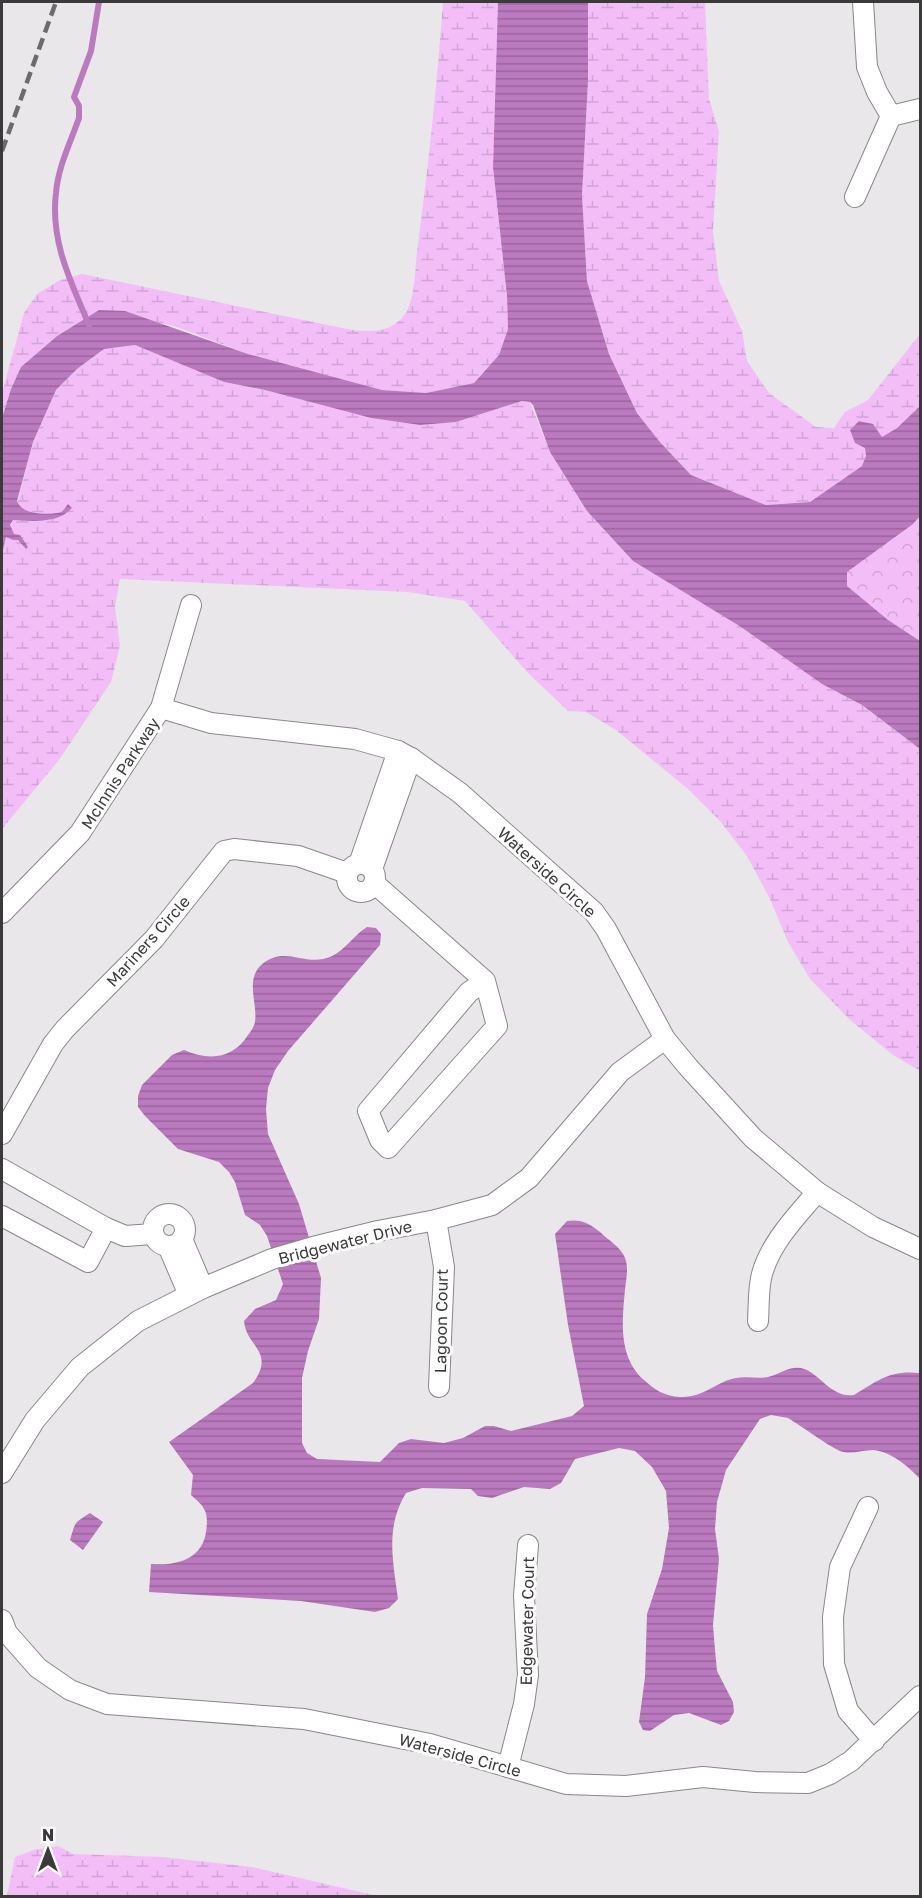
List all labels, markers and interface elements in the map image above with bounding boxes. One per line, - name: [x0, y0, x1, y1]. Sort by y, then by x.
- street label: McInnis Parkway: [76, 713, 164, 833]
- street label: Waterside Circle: [494, 823, 600, 921]
- street label: Mariners Circle: [102, 891, 194, 991]
- street label: Bridgewater Drive: [276, 1216, 414, 1268]
- street label: Lagoon Court: [430, 1269, 452, 1373]
- street label: Edgewater Court: [516, 1556, 538, 1686]
- street label: Waterside Circle: [397, 1729, 523, 1781]
- north arrow: [18, 1820, 78, 1880]
- text: N: [42, 1825, 54, 1845]

